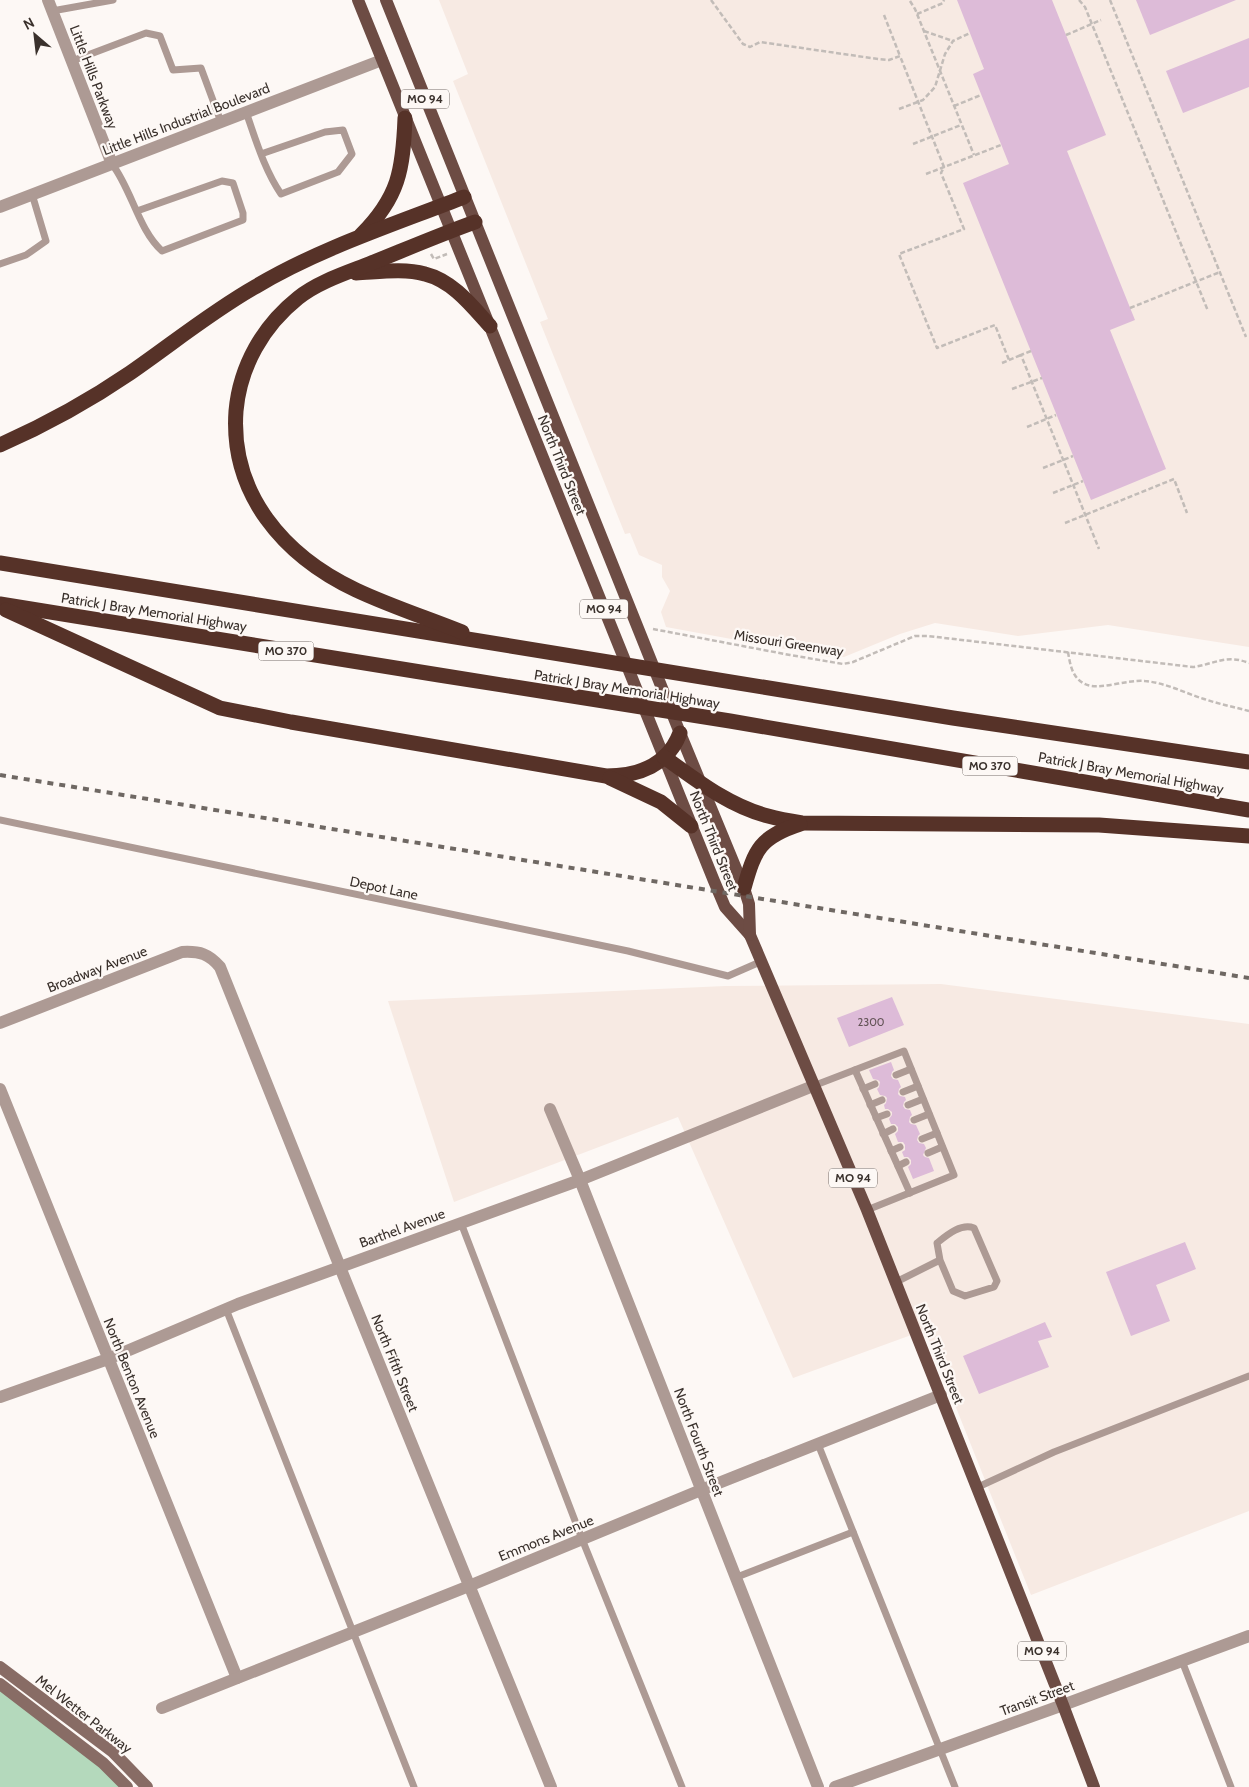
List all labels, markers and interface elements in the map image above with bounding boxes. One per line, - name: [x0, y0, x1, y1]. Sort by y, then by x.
- north arrow: [10, 10, 60, 60]
- text: N: [20, 13, 37, 34]
- street label: Little Hills Parkway: [66, 22, 122, 132]
- street label: Little Hills Industrial Boulevard: [100, 79, 272, 159]
- road number: MO 94: [401, 90, 449, 108]
- street label: North Third Street: [534, 412, 590, 518]
- street label: Patrick J Bray Memorial Highway: [60, 588, 248, 636]
- road number: MO 94: [580, 600, 628, 618]
- street label: Missouri Greenway: [733, 625, 845, 661]
- road number: MO 370: [258, 641, 314, 660]
- street label: Patrick J Bray Memorial Highway: [533, 665, 721, 713]
- street label: Patrick J Bray Memorial Highway: [1037, 748, 1225, 798]
- road number: MO 370: [962, 756, 1018, 776]
- street label: North Third Street: [686, 788, 742, 894]
- street label: Depot Lane: [348, 872, 420, 904]
- street label: Broadway Avenue: [44, 942, 150, 996]
- house number: 2300: [857, 1015, 885, 1029]
- road number: MO 94: [829, 1168, 877, 1188]
- street label: Barthel Avenue: [357, 1204, 447, 1252]
- street label: North Third Street: [912, 1301, 968, 1407]
- street label: North Fifth Street: [367, 1312, 423, 1415]
- street label: North Benton Avenue: [100, 1315, 164, 1441]
- street label: North Fourth Street: [670, 1385, 728, 1499]
- street label: Emmons Avenue: [496, 1511, 596, 1565]
- road number: MO 94: [1018, 1642, 1066, 1660]
- street label: Mel Wetter Parkway: [32, 1671, 136, 1757]
- street label: Transit Street: [997, 1676, 1077, 1720]

